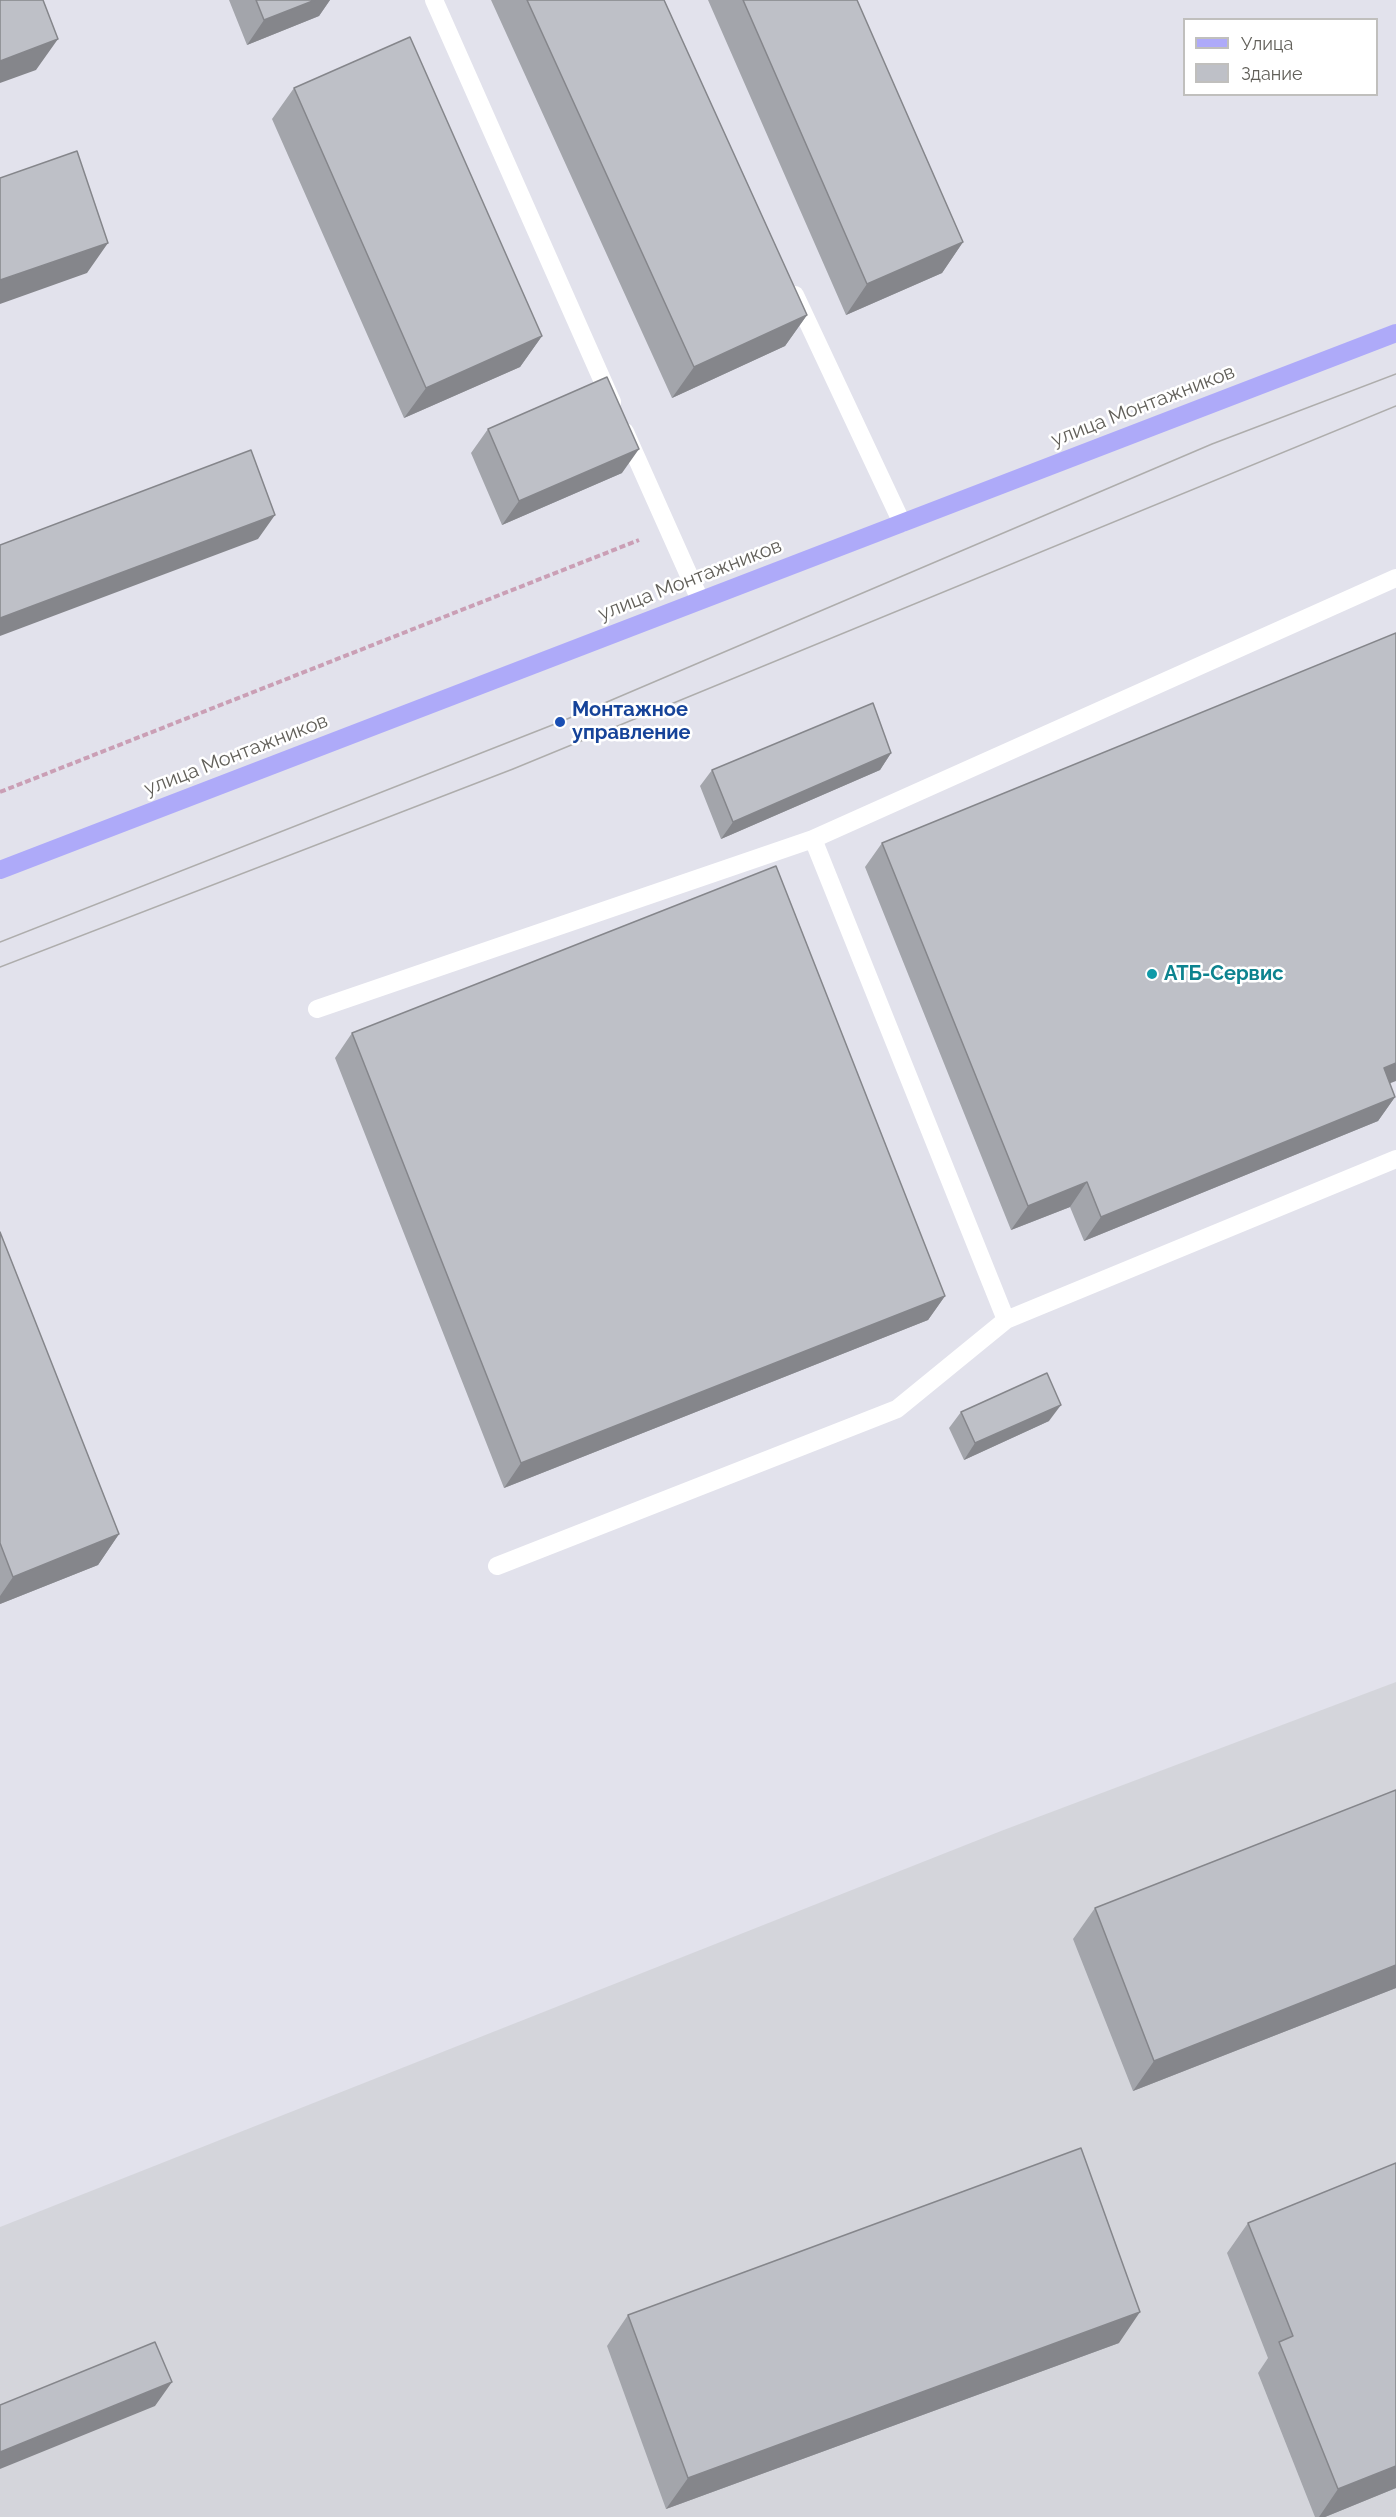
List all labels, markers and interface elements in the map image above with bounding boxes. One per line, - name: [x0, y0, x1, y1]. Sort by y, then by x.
- legend: [1183, 18, 1378, 96]
- text: Улица: [1241, 33, 1293, 54]
- text: Здание: [1241, 63, 1303, 84]
- street label: улица Монтажников: [1048, 360, 1238, 452]
- street label: улица Монтажников: [595, 534, 785, 626]
- place label: Монтажное управление: [572, 698, 690, 745]
- street label: улица Монтажников: [141, 709, 331, 801]
- marker: Монтажное управление: [553, 715, 567, 729]
- place label: АТБ-Сервис: [1164, 962, 1283, 986]
- marker: АТБ-Сервис: [1145, 967, 1159, 981]

